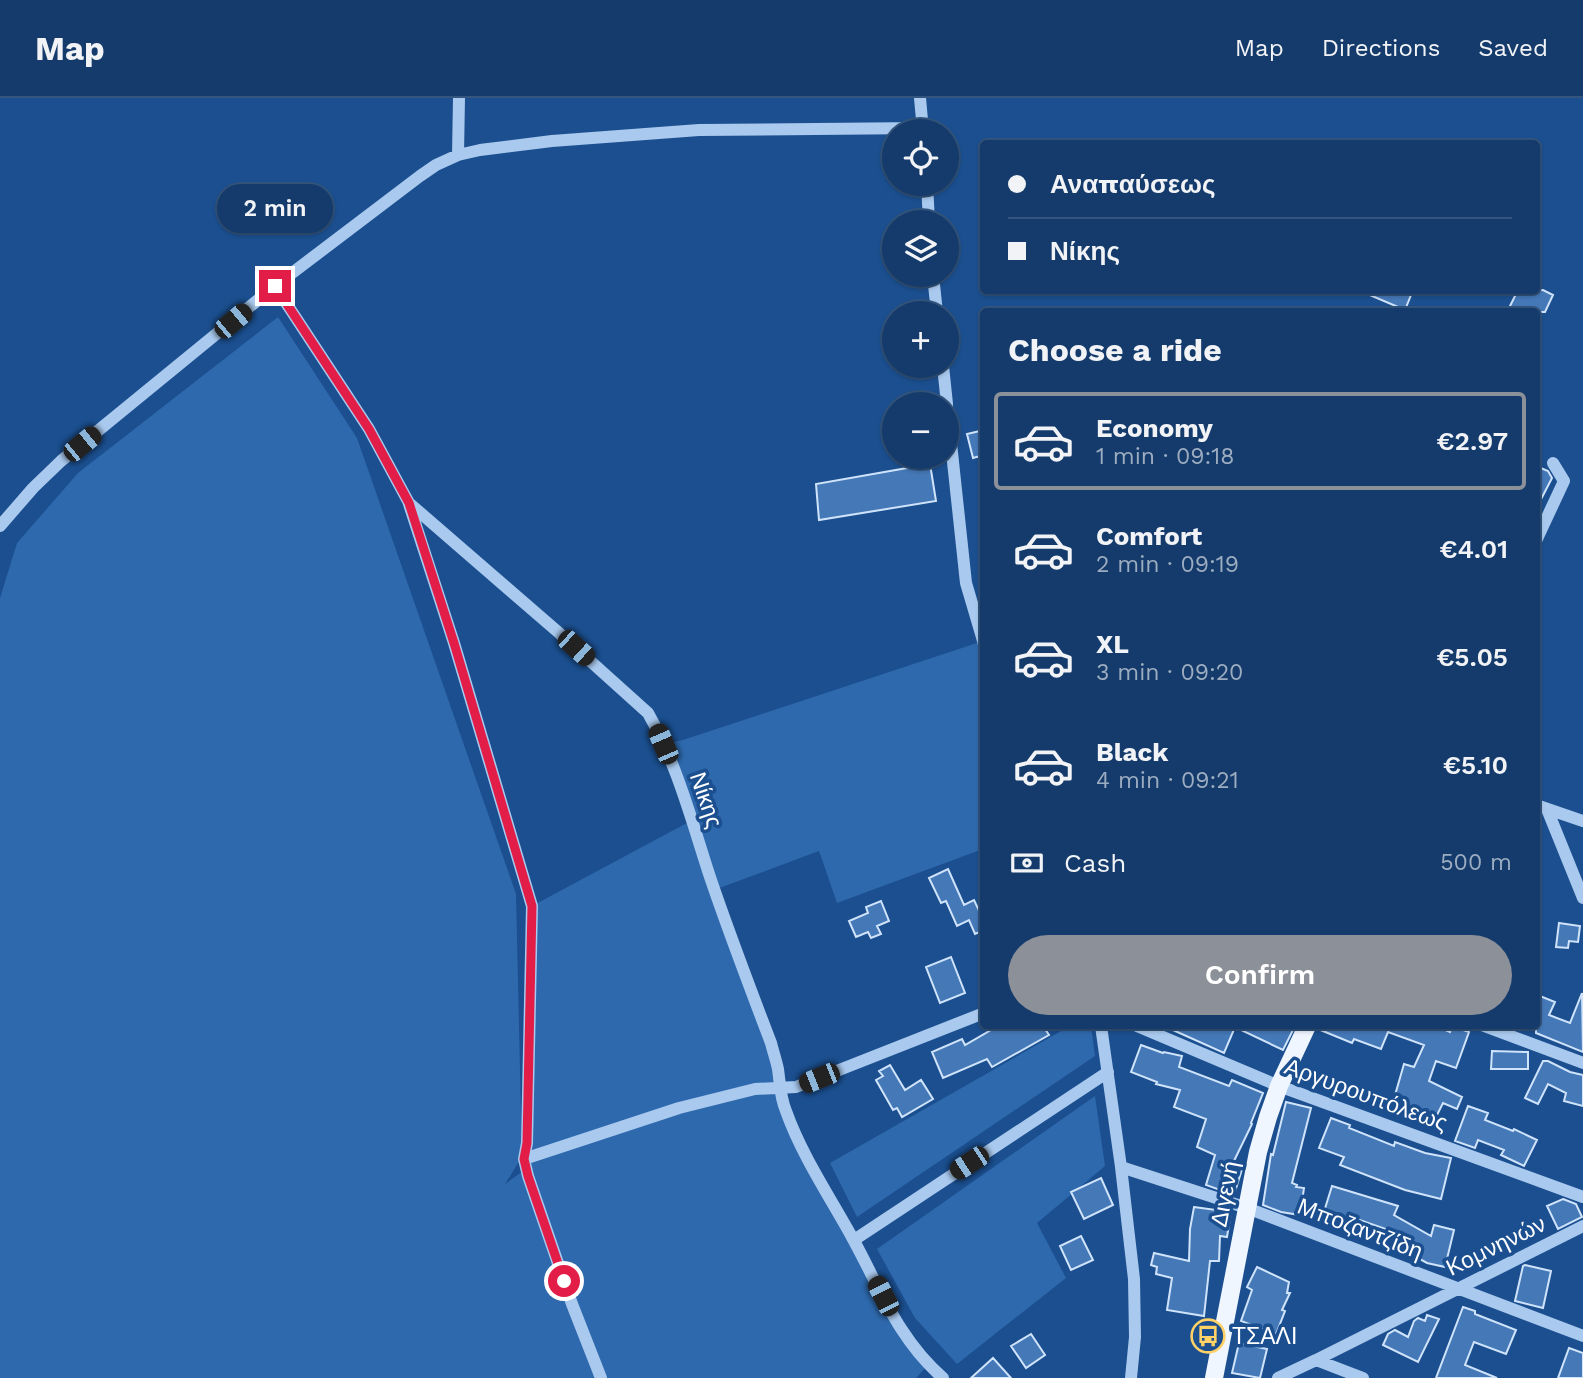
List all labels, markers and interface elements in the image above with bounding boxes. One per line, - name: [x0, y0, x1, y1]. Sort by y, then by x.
- text: Map: [35, 29, 105, 68]
- text: Map: [1235, 34, 1284, 62]
- text: Directions: [1322, 34, 1440, 62]
- text: Saved: [1478, 34, 1548, 62]
- map controls: [882, 119, 959, 469]
- button: locate: [882, 119, 959, 196]
- text: Αναπαύσεως: [1050, 169, 1216, 199]
- callout: 2 min: [217, 184, 333, 234]
- text: 2 min: [243, 195, 307, 222]
- button: layers: [882, 210, 959, 287]
- text: Νίκης: [1050, 236, 1120, 266]
- route end: [259, 270, 291, 302]
- car: [211, 299, 256, 343]
- button: +: [882, 301, 959, 378]
- text: Choose a ride: [1008, 331, 1222, 369]
- button: −: [882, 392, 959, 469]
- icon: car: [1012, 410, 1075, 473]
- text: Economy: [1096, 413, 1213, 443]
- car: [60, 423, 105, 465]
- text: €2.97: [1436, 426, 1508, 456]
- text: 1 min · 09:18: [1096, 443, 1234, 470]
- icon: car: [1012, 518, 1075, 581]
- text: Comfort: [1096, 521, 1202, 551]
- text: €4.01: [1439, 534, 1508, 564]
- text: 2 min · 09:19: [1096, 551, 1239, 578]
- car: [554, 626, 599, 670]
- icon: car: [1012, 626, 1075, 689]
- text: XL: [1096, 629, 1129, 659]
- text: €5.05: [1436, 642, 1508, 672]
- text: 3 min · 09:20: [1096, 659, 1243, 686]
- car: [646, 721, 681, 767]
- icon: car: [1012, 734, 1075, 797]
- text: Black: [1096, 737, 1168, 767]
- text: €5.10: [1443, 750, 1508, 780]
- text: 4 min · 09:21: [1096, 767, 1239, 794]
- street label: Νίκης: [684, 769, 728, 831]
- icon: cash: [1008, 844, 1046, 882]
- text: Cash: [1064, 848, 1126, 878]
- text: 500 m: [1440, 849, 1512, 876]
- button: Confirm: [1008, 935, 1512, 1015]
- street label: Αργυρουπόλεως: [1281, 1053, 1451, 1137]
- car: [796, 1060, 843, 1096]
- car: [946, 1143, 993, 1183]
- street label: Διγενή: [1205, 1159, 1245, 1229]
- street label: Μποζαντζίδη: [1294, 1193, 1426, 1265]
- street label: Κομνηνών: [1442, 1210, 1550, 1282]
- route start: [548, 1265, 580, 1297]
- car: [865, 1273, 902, 1319]
- bus stop icon: ΤΣΑΛΙ: [1189, 1317, 1227, 1355]
- place label: ΤΣΑΛΙ: [1232, 1323, 1297, 1350]

